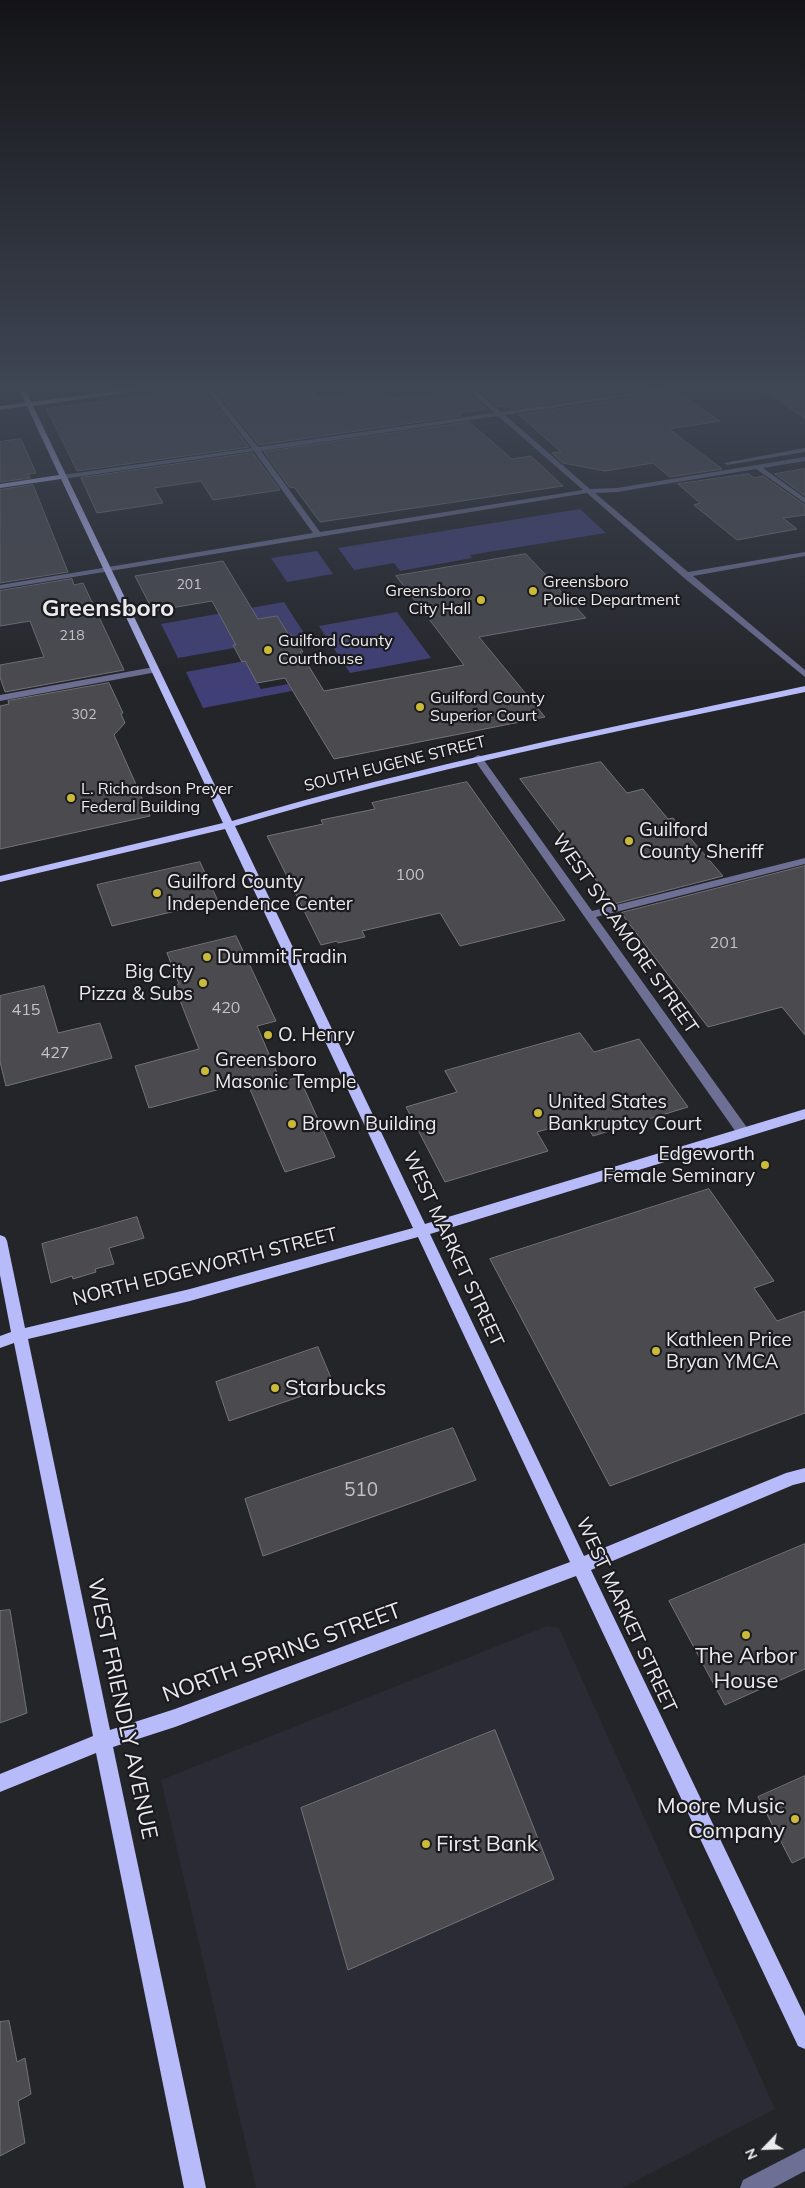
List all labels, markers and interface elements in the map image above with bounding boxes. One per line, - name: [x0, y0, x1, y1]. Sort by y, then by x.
- place label: Greensboro Police Department: [543, 572, 680, 610]
- house number: 201: [176, 577, 202, 593]
- place label: Greensboro City Hall: [385, 581, 471, 619]
- marker: Greensboro Police Department: [527, 585, 539, 597]
- marker: Greensboro City Hall: [475, 594, 487, 606]
- district label: Greensboro: [42, 595, 174, 623]
- house number: 218: [59, 628, 85, 644]
- place label: Guilford County Courthouse: [278, 631, 393, 669]
- marker: Guilford County Courthouse: [262, 644, 274, 656]
- place label: Guilford County Superior Court: [430, 688, 545, 726]
- marker: Guilford County Superior Court: [414, 701, 426, 713]
- house number: 302: [71, 707, 97, 723]
- street label: SOUTH EUGENE STREET: [302, 732, 488, 796]
- place label: L. Richardson Preyer Federal Building: [81, 779, 233, 817]
- marker: L. Richardson Preyer Federal Building: [65, 792, 77, 804]
- place label: Guilford County Sheriff: [639, 819, 763, 863]
- street label: WEST SYCAMORE STREET: [547, 830, 703, 1038]
- marker: Guilford County Sheriff: [623, 835, 635, 847]
- house number: 100: [396, 865, 424, 885]
- place label: Guilford County Independence Center: [167, 871, 353, 915]
- marker: Guilford County Independence Center: [151, 887, 163, 899]
- house number: 201: [710, 933, 738, 953]
- place label: Dummit Fradin: [217, 946, 347, 968]
- marker: Dummit Fradin: [201, 951, 213, 963]
- place label: Big City Pizza & Subs: [79, 961, 193, 1005]
- marker: Big City Pizza & Subs: [197, 977, 209, 989]
- house number: 420: [212, 998, 240, 1018]
- house number: 415: [12, 1000, 40, 1020]
- place label: O. Henry: [278, 1024, 355, 1046]
- marker: O. Henry: [262, 1029, 274, 1041]
- house number: 427: [41, 1043, 69, 1063]
- place label: Greensboro Masonic Temple: [215, 1049, 356, 1093]
- marker: Greensboro Masonic Temple: [199, 1065, 211, 1077]
- place label: United States Bankruptcy Court: [548, 1091, 702, 1135]
- marker: United States Bankruptcy Court: [532, 1107, 544, 1119]
- place label: Brown Building: [302, 1113, 436, 1135]
- marker: Brown Building: [286, 1118, 298, 1130]
- place label: Edgeworth Female Seminary: [603, 1143, 755, 1187]
- street label: WEST MARKET STREET: [398, 1148, 508, 1350]
- marker: Edgeworth Female Seminary: [759, 1159, 771, 1171]
- street label: NORTH EDGEWORTH STREET: [70, 1223, 340, 1311]
- place label: Kathleen Price Bryan YMCA: [666, 1329, 792, 1373]
- marker: Kathleen Price Bryan YMCA: [650, 1345, 662, 1357]
- place label: Starbucks: [285, 1375, 386, 1401]
- marker: Starbucks: [269, 1382, 281, 1394]
- house number: 510: [344, 1479, 378, 1501]
- street label: WEST MARKET STREET: [571, 1514, 681, 1716]
- street label: WEST FRIENDLY AVENUE: [81, 1576, 163, 1842]
- street label: NORTH SPRING STREET: [159, 1597, 405, 1709]
- marker: The Arbor House: [740, 1629, 752, 1641]
- place label: The Arbor House: [695, 1643, 797, 1694]
- place label: Moore Music Company: [657, 1793, 785, 1844]
- marker: Moore Music Company: [789, 1813, 801, 1825]
- place label: First Bank: [436, 1831, 538, 1857]
- marker: First Bank: [420, 1838, 432, 1850]
- north arrow: [740, 2123, 790, 2173]
- text: N: [741, 2146, 762, 2163]

